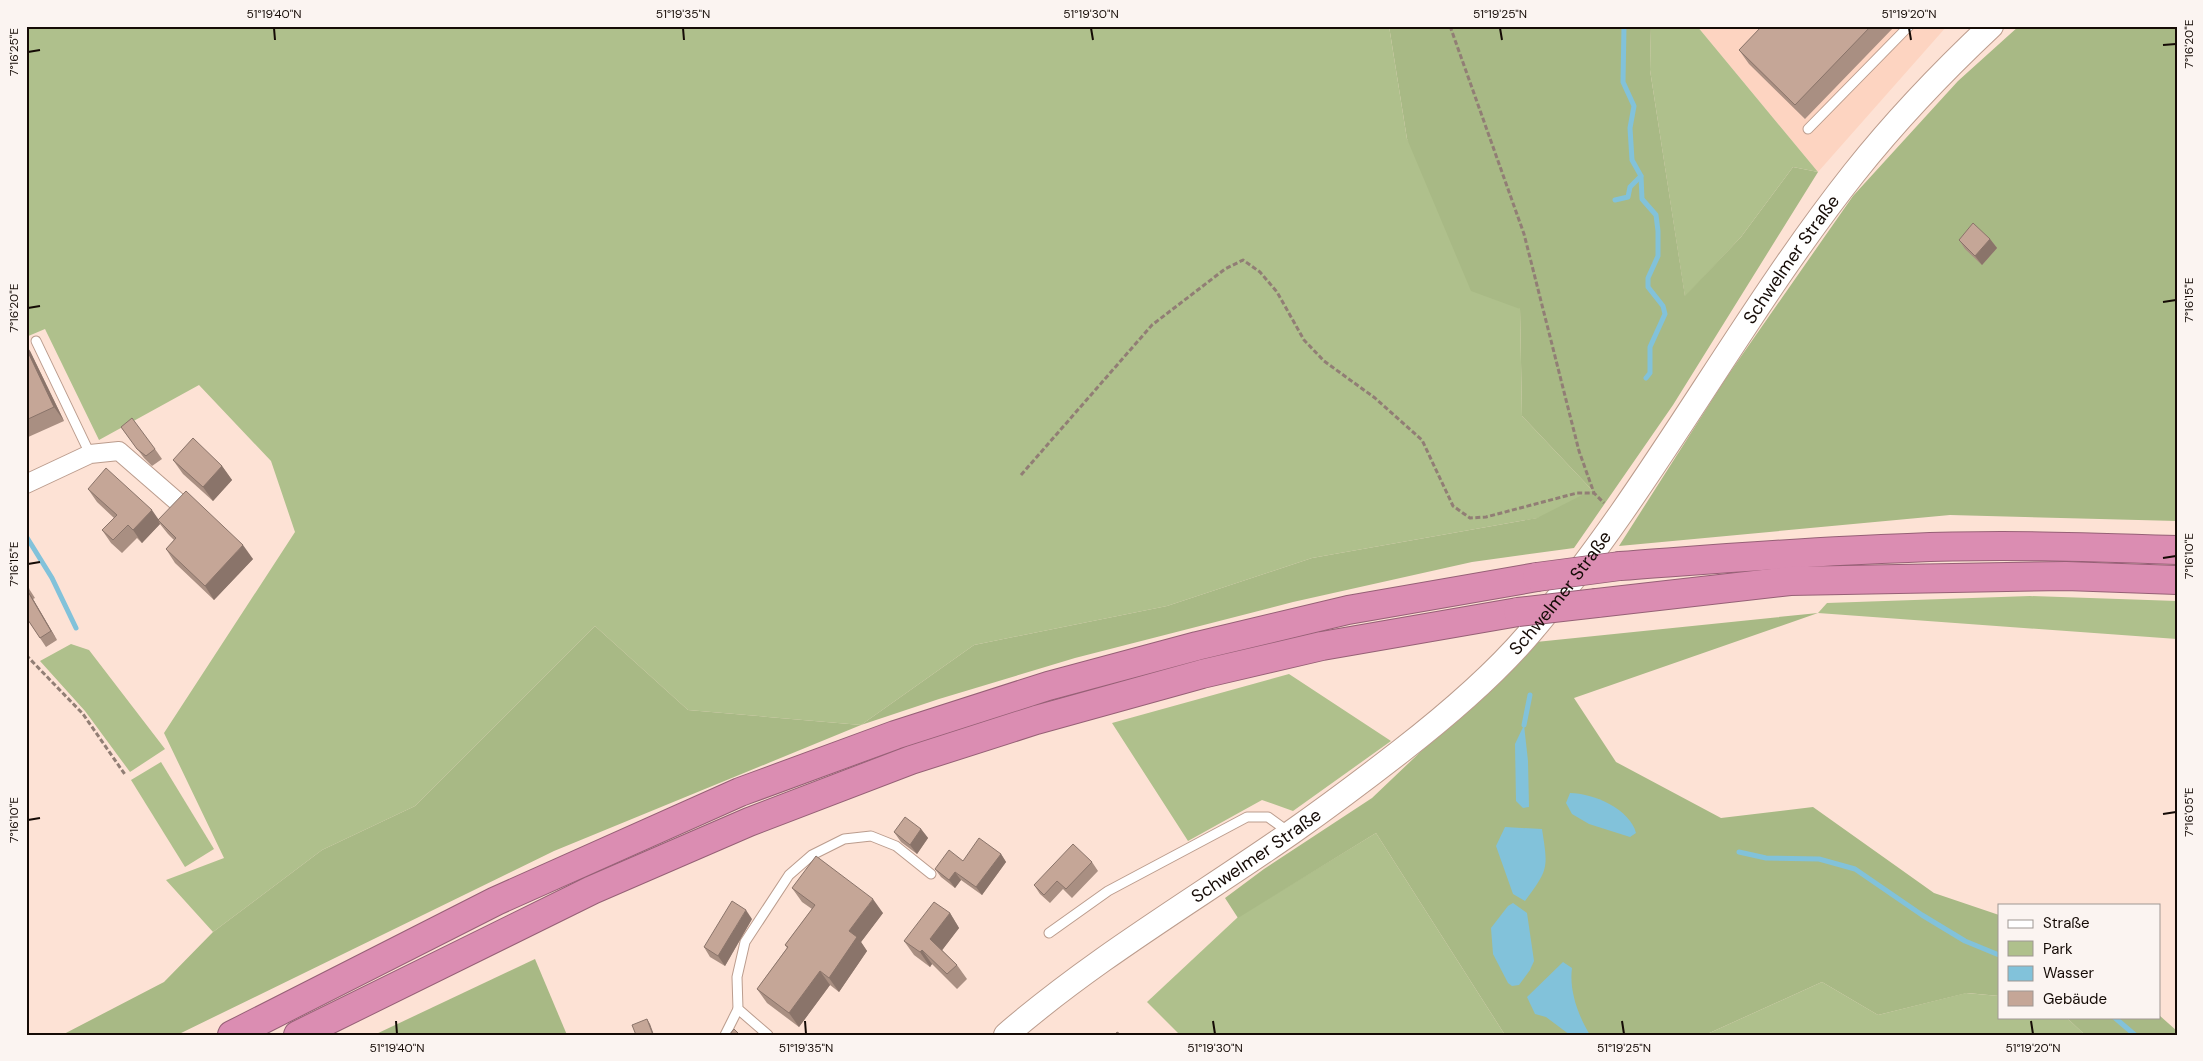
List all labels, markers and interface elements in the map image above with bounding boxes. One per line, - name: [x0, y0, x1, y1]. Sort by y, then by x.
- text: 51°19'40"N: [246, 6, 302, 22]
- text: 51°19'35"N: [656, 6, 710, 22]
- text: 51°19'30"N: [1063, 6, 1119, 22]
- text: 51°19'25"N: [1473, 6, 1527, 22]
- text: 51°19'20"N: [1881, 6, 1937, 22]
- text: 7°16'20"E: [2181, 19, 2197, 68]
- text: 7°16'25"E: [6, 28, 22, 76]
- street label: Schwelmer Straße: [1738, 190, 1845, 329]
- text: 7°16'15"E: [2181, 277, 2197, 322]
- text: 7°16'20"E: [6, 283, 22, 332]
- street label: Schwelmer Straße: [1504, 526, 1617, 660]
- text: 7°16'10"E: [2181, 533, 2197, 579]
- text: 7°16'15"E: [6, 541, 22, 586]
- text: 7°16'05"E: [2181, 787, 2197, 837]
- text: 7°16'10"E: [6, 797, 22, 843]
- street label: Schwelmer Straße: [1187, 803, 1326, 909]
- legend: [1998, 904, 2160, 1018]
- text: Straße: [2043, 913, 2090, 933]
- text: Park: [2043, 939, 2073, 959]
- text: Wasser: [2043, 963, 2095, 983]
- text: Gebäude: [2043, 989, 2107, 1009]
- text: 51°19'40"N: [369, 1040, 425, 1056]
- text: 51°19'35"N: [779, 1040, 833, 1056]
- text: 51°19'30"N: [1187, 1040, 1243, 1056]
- text: 51°19'25"N: [1597, 1040, 1651, 1056]
- text: 51°19'20"N: [2005, 1040, 2061, 1056]

